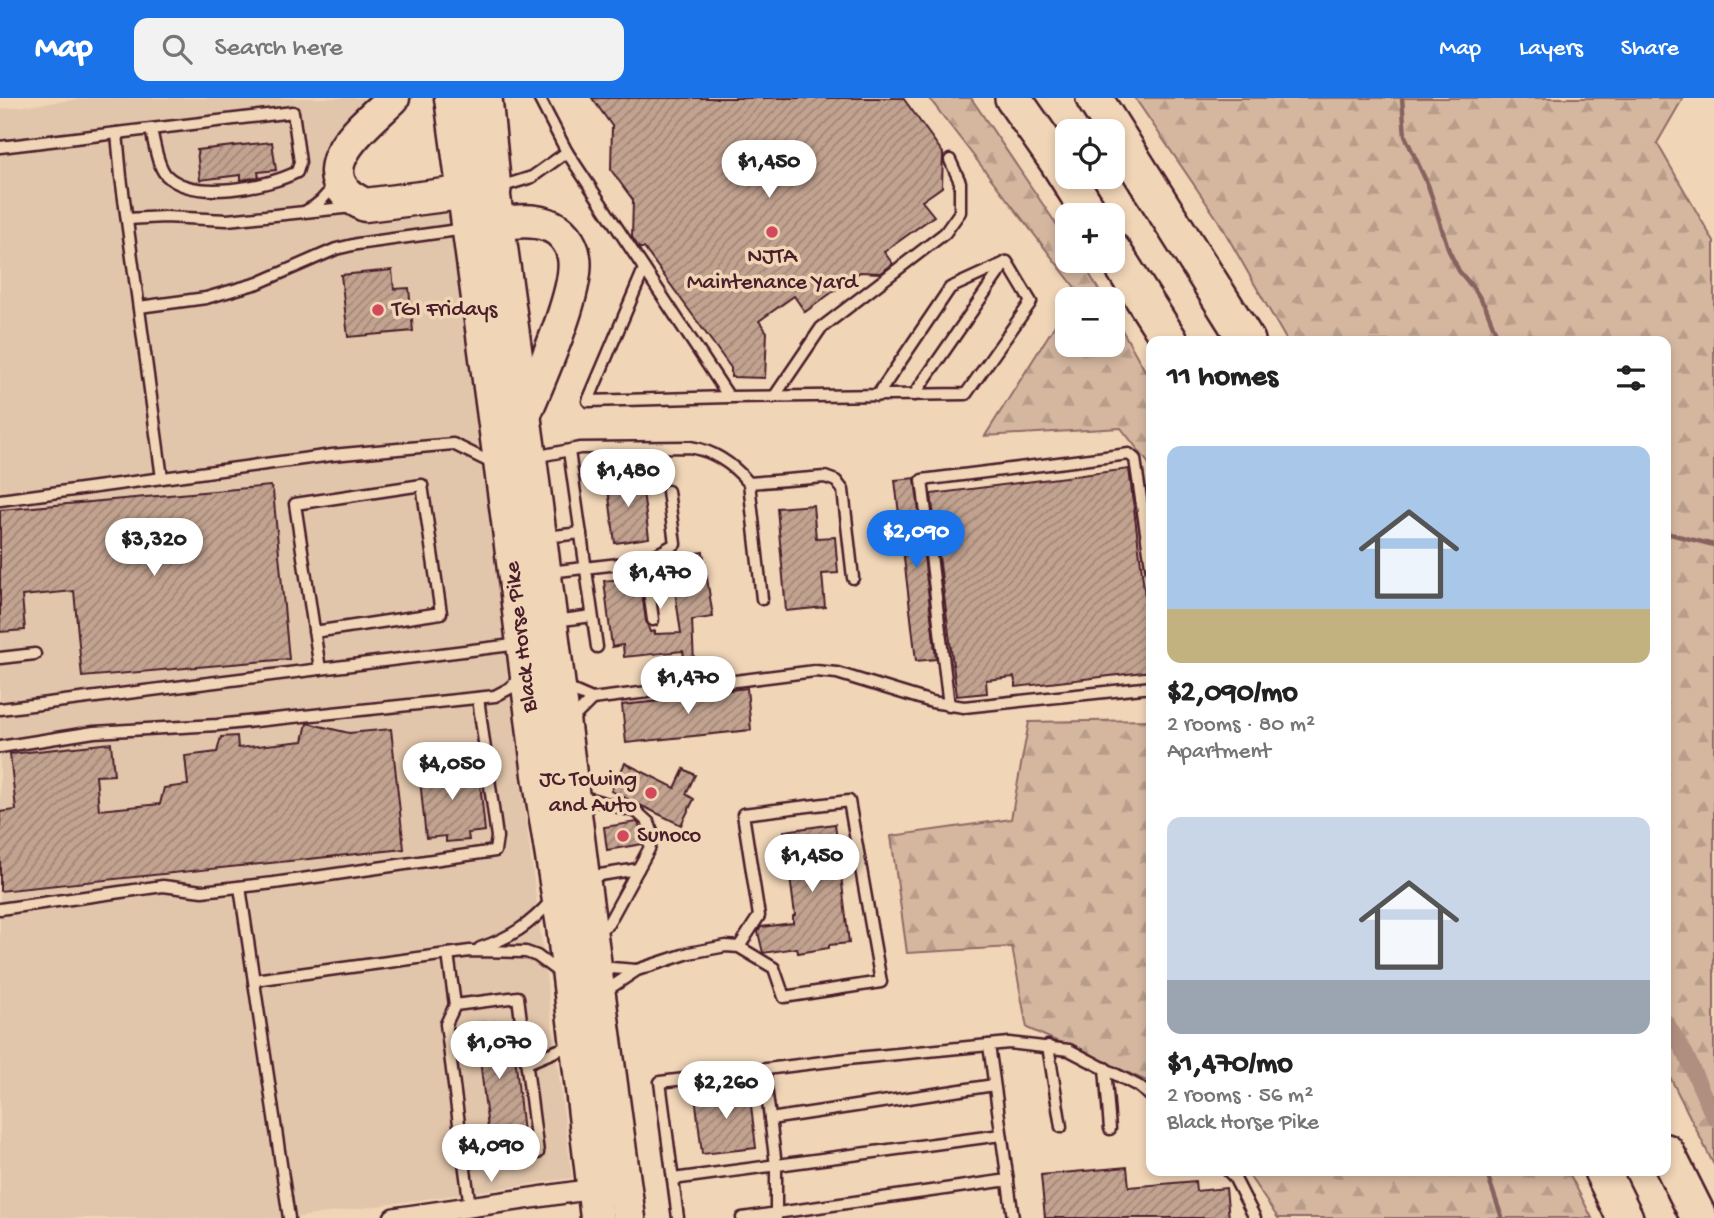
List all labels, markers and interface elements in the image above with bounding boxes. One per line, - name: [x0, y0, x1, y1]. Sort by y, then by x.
- search box: [134, 18, 624, 81]
- text: Map: [35, 30, 92, 68]
- icon: search: [158, 30, 196, 68]
- text: Search here: [214, 34, 343, 65]
- text: Map: [1439, 35, 1481, 64]
- text: Layers: [1519, 35, 1583, 64]
- text: Share: [1621, 35, 1679, 64]
- map controls: [1055, 119, 1125, 357]
- button: locate: [1055, 119, 1125, 189]
- pin: $1,450: [712, 140, 826, 200]
- text: $1,450: [738, 149, 800, 176]
- button: +: [1055, 203, 1125, 273]
- marker: NJTA Maintenance Yard: [764, 224, 780, 240]
- place label: NJTA Maintenance Yard: [687, 244, 859, 297]
- button: −: [1055, 287, 1125, 357]
- place label: TGI Fridays: [390, 297, 498, 324]
- marker: TGI Fridays: [370, 302, 386, 318]
- icon: filters: [1612, 359, 1650, 397]
- text: 11 homes: [1167, 361, 1278, 396]
- pin: $1,480: [571, 450, 685, 509]
- text: $1,480: [596, 458, 660, 485]
- icon: home: [1346, 491, 1472, 617]
- pin: $2,090: [859, 510, 973, 570]
- pin: $3,320: [97, 518, 211, 578]
- text: $2,090: [883, 519, 949, 546]
- text: $3,320: [121, 527, 187, 554]
- pin: $1,470: [603, 552, 717, 611]
- street label: Black Horse Pike: [499, 559, 545, 715]
- text: $1,470: [629, 560, 691, 587]
- pin: $1,470: [631, 656, 745, 716]
- text: $1,470: [657, 665, 719, 692]
- text: $2,090/mo: [1167, 677, 1298, 712]
- text: 2 rooms · 80 m²: [1167, 712, 1315, 739]
- text: Apartment: [1167, 739, 1271, 766]
- pin: $4,050: [395, 742, 509, 802]
- text: $4,050: [419, 751, 485, 778]
- place label: JC Towing and Auto: [539, 767, 637, 820]
- marker: JC Towing and Auto: [643, 785, 659, 801]
- place label: Sunoco: [637, 823, 701, 850]
- marker: Sunoco: [615, 828, 631, 844]
- pin: $1,450: [755, 834, 869, 894]
- text: $1,450: [781, 843, 843, 870]
- icon: home: [1346, 862, 1472, 988]
- pin: $1,070: [442, 1021, 556, 1081]
- text: $1,070: [467, 1030, 531, 1057]
- text: $1,470/mo: [1167, 1048, 1293, 1083]
- pin: $2,260: [669, 1062, 783, 1121]
- text: $2,260: [694, 1070, 758, 1097]
- text: 2 rooms · 56 m²: [1167, 1083, 1313, 1110]
- text: Black Horse Pike: [1167, 1110, 1319, 1137]
- pin: $4,090: [434, 1124, 548, 1184]
- text: $4,090: [458, 1133, 524, 1160]

